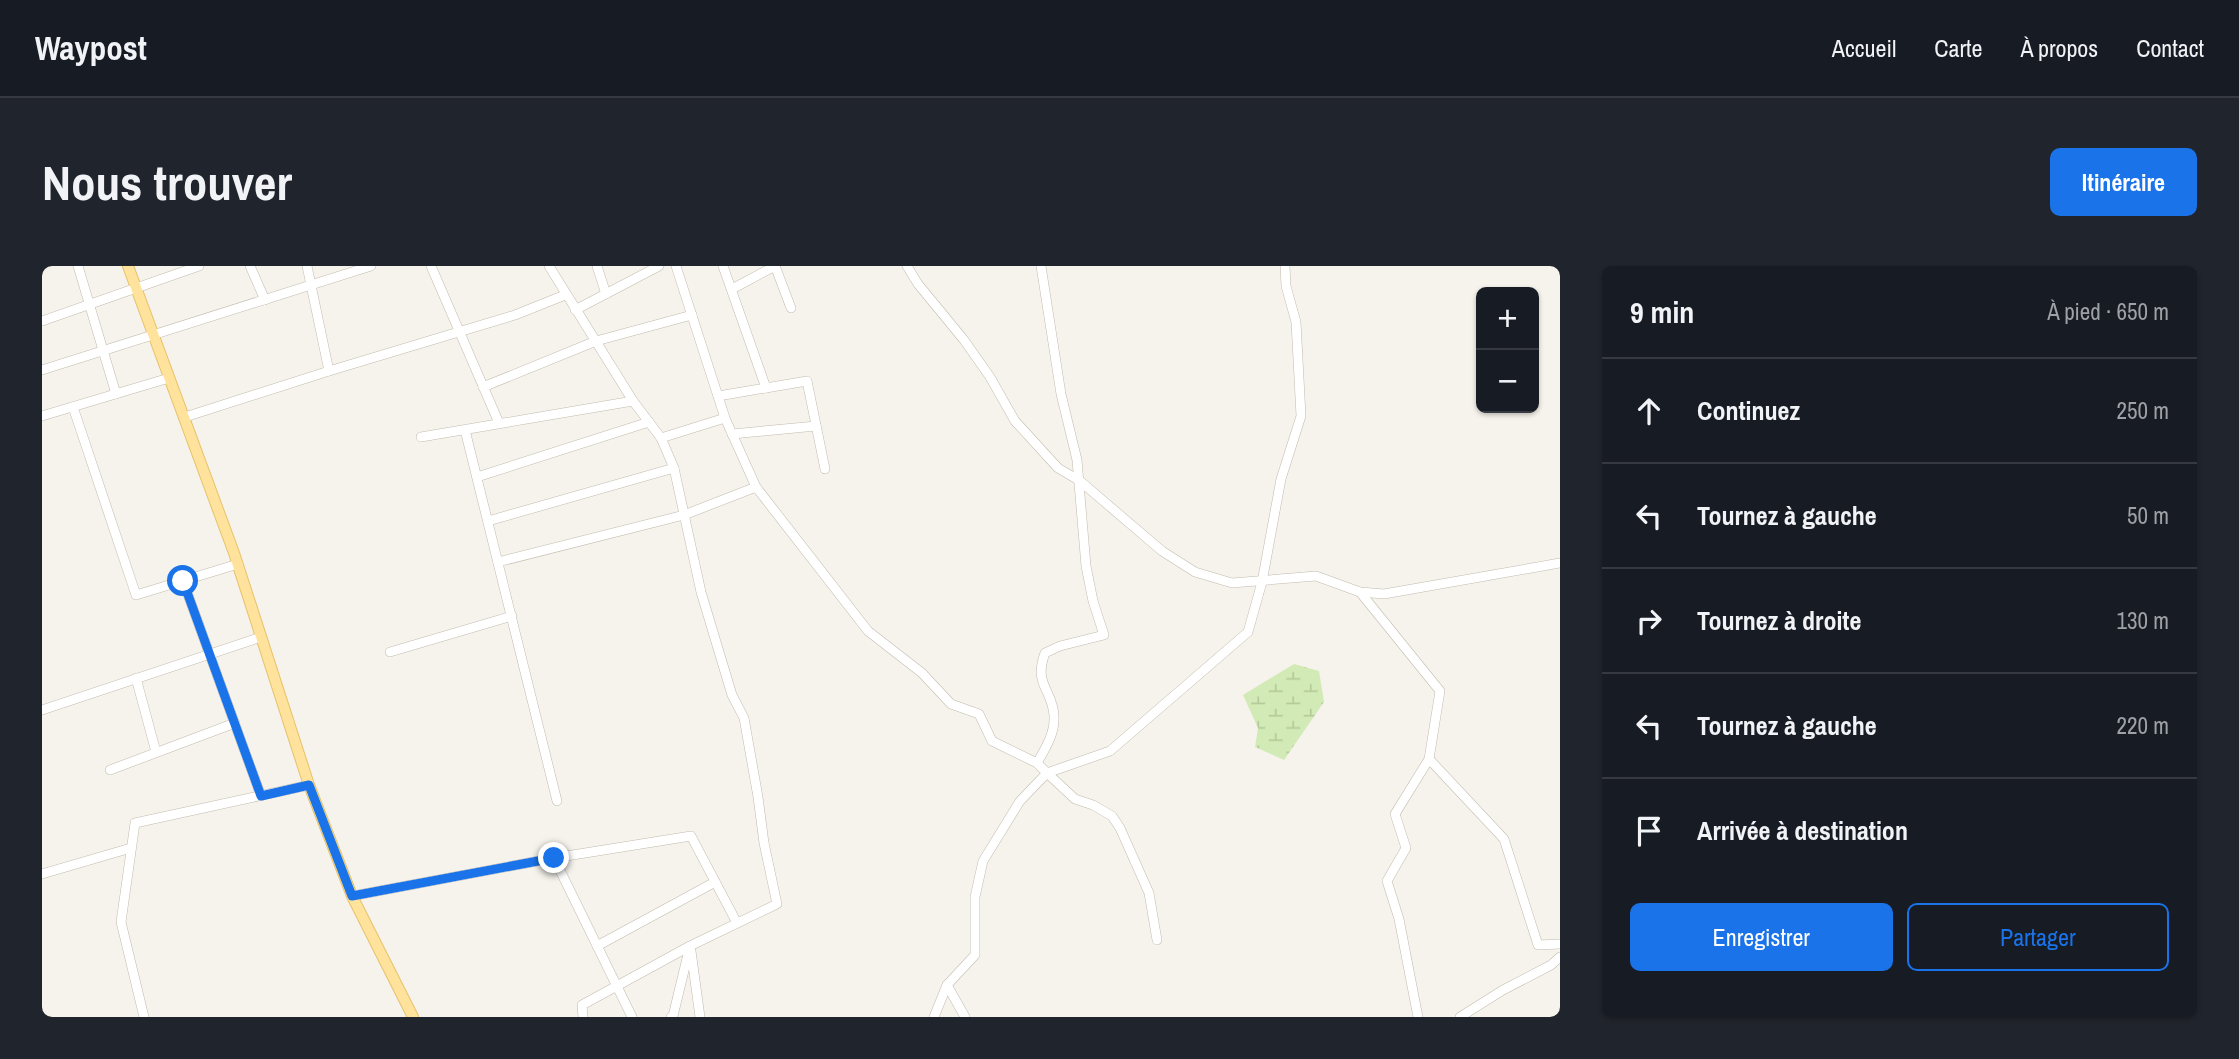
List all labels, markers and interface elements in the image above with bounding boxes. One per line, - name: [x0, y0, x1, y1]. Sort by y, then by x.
- text: Waypost: [35, 26, 147, 70]
- text: Accueil: [1832, 32, 1896, 64]
- text: Carte: [1934, 32, 1982, 64]
- text: À propos: [2020, 32, 2098, 64]
- text: Contact: [2136, 32, 2204, 64]
- button: Itinéraire: [2050, 148, 2197, 216]
- text: Nous trouver: [42, 149, 292, 215]
- map controls: [1476, 287, 1539, 413]
- button: +: [1476, 287, 1539, 350]
- text: 9 min: [1630, 292, 1694, 332]
- text: À pied · 650 m: [2047, 296, 2169, 327]
- button: −: [1476, 350, 1539, 413]
- icon: ahead: [1630, 392, 1668, 430]
- text: Continuez: [1697, 393, 1800, 428]
- text: 250 m: [2117, 395, 2169, 426]
- icon: left: [1630, 497, 1668, 535]
- text: Tournez à gauche: [1697, 498, 1877, 533]
- text: 50 m: [2127, 500, 2169, 531]
- route start: [167, 565, 198, 596]
- icon: right: [1630, 602, 1668, 640]
- text: Tournez à droite: [1697, 603, 1861, 638]
- text: 130 m: [2117, 605, 2169, 636]
- icon: left: [1630, 707, 1668, 745]
- text: Tournez à gauche: [1697, 708, 1877, 743]
- text: 220 m: [2117, 710, 2169, 741]
- icon: arrive: [1630, 812, 1668, 850]
- text: Arrivée à destination: [1697, 813, 1908, 848]
- route end: [538, 842, 569, 873]
- button: Enregistrer: [1630, 903, 1893, 971]
- button: Partager: [1907, 903, 2169, 971]

